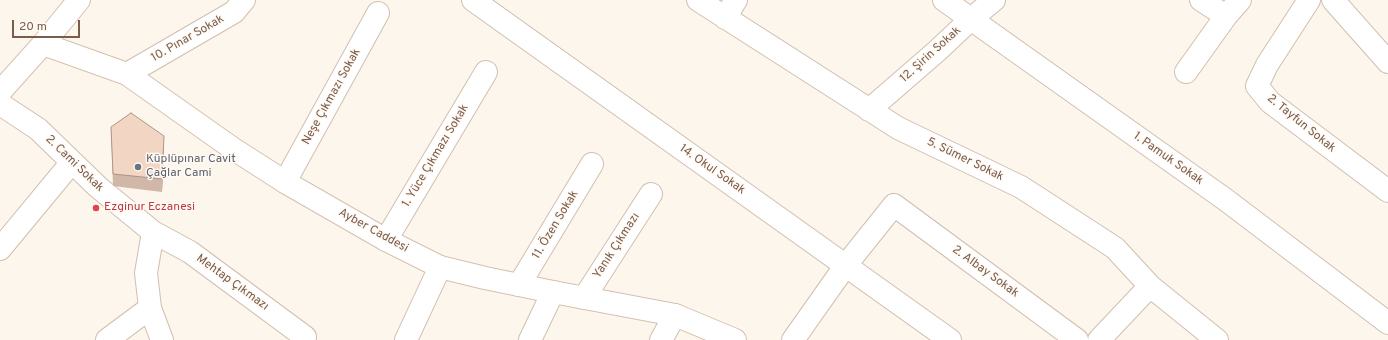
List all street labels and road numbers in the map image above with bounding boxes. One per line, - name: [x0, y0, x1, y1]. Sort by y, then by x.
- street label: 10. Pınar Sokak: [149, 12, 227, 66]
- street label: 12. Şirin Sokak: [897, 24, 965, 86]
- street label: Neşe Çıkmazı Sokak: [300, 46, 364, 148]
- street label: 2. Tayfun Sokak: [1264, 92, 1338, 156]
- street label: 1. Yüce Çıkmazı Sokak: [400, 102, 472, 210]
- street label: 1. Pamuk Sokak: [1130, 130, 1206, 188]
- street label: 2. Cami Sokak: [42, 133, 106, 195]
- street label: 5. Sümer Sokak: [924, 135, 1006, 185]
- street label: 14. Okul Sokak: [676, 142, 748, 198]
- street label: 11. Özen Sokak: [530, 188, 582, 262]
- street label: Ayber Caddesi: [336, 206, 410, 256]
- street label: Yanık Çıkmazı: [590, 210, 644, 282]
- street label: 2. Albay Sokak: [949, 243, 1021, 301]
- street label: Mehtap Çıkmazı: [193, 252, 271, 314]

